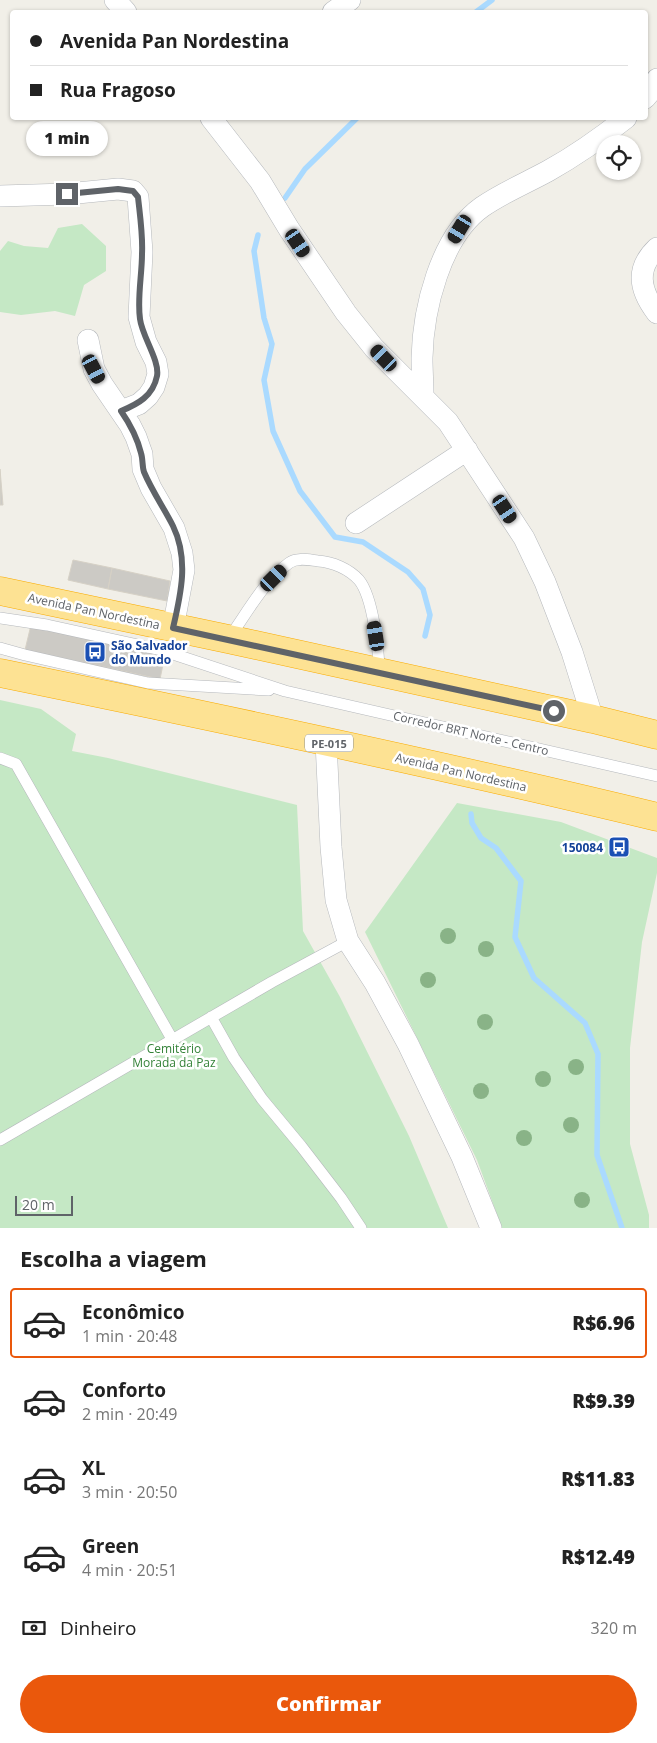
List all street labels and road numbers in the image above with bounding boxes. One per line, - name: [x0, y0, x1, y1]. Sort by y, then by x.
- street label: Avenida Pan Nordestina: [26, 589, 162, 633]
- street label: Corredor BRT Norte - Centro: [392, 707, 550, 759]
- road number: PE-015: [305, 734, 353, 751]
- street label: Avenida Pan Nordestina: [394, 749, 528, 795]

